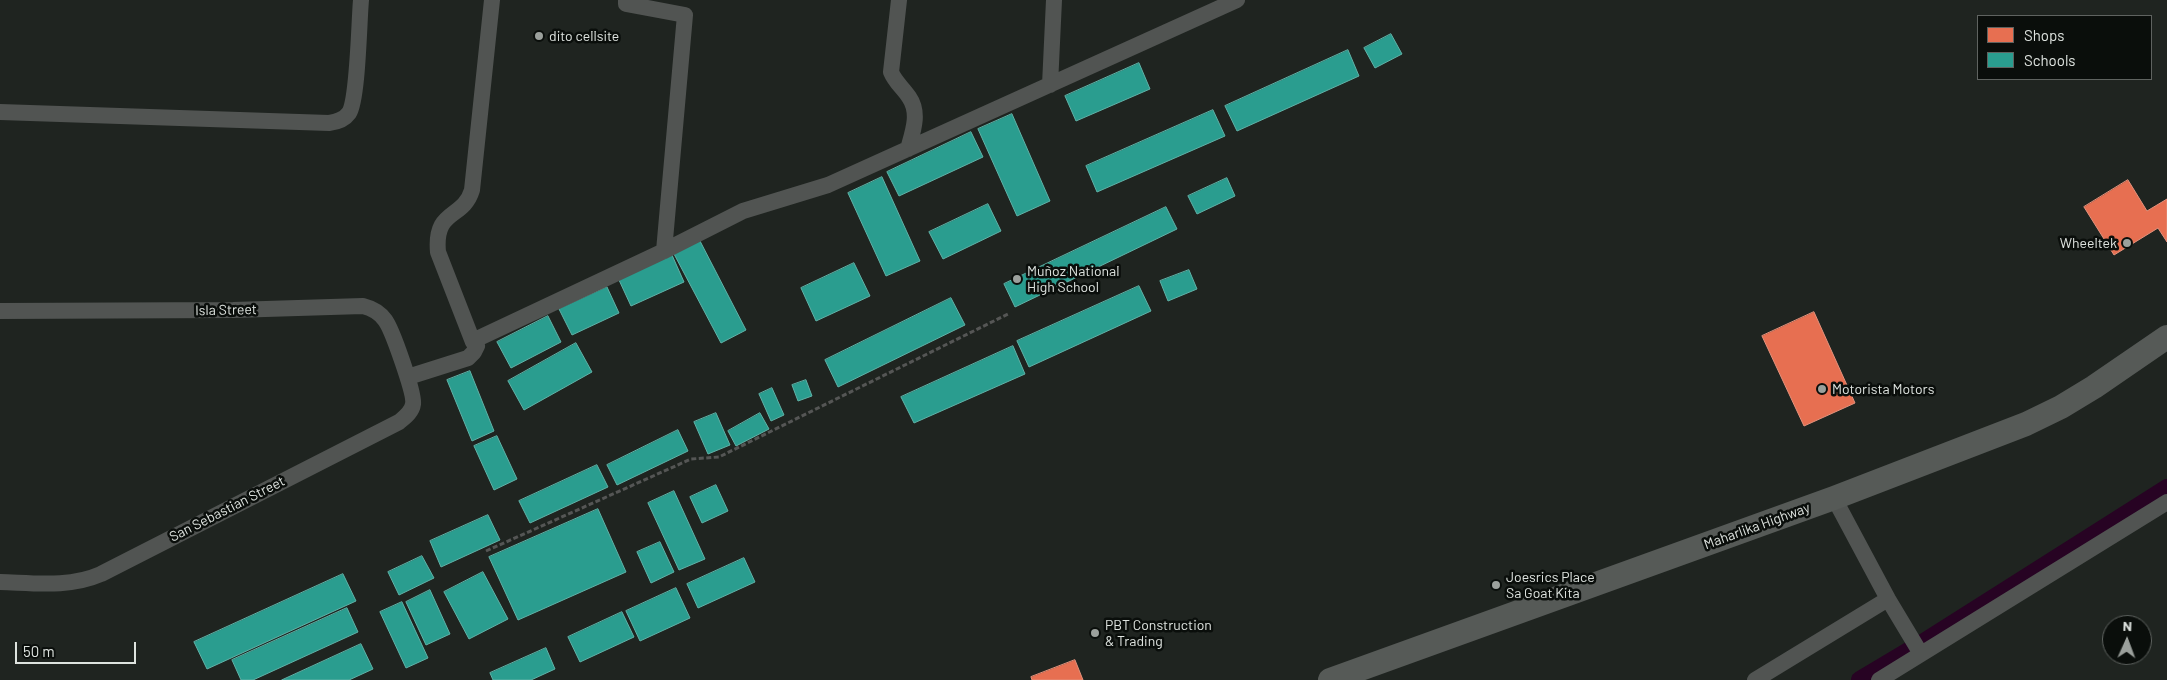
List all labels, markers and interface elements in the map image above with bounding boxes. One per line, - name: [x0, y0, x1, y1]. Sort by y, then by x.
- legend: [1977, 15, 2152, 80]
- text: Shops: [2024, 26, 2064, 44]
- place label: dito cellsite: [549, 28, 619, 44]
- marker: dito cellsite: [533, 30, 545, 42]
- text: Schools: [2024, 51, 2076, 69]
- place label: Wheeltek: [2060, 235, 2117, 251]
- marker: Wheeltek: [2121, 237, 2133, 249]
- place label: Muñoz National High School: [1027, 263, 1119, 296]
- marker: Muñoz National High School: [1011, 273, 1023, 285]
- street label: Isla Street: [195, 301, 257, 319]
- place label: Motorista Motors: [1832, 381, 1934, 397]
- marker: Motorista Motors: [1816, 383, 1828, 395]
- street label: San Sebastian Street: [167, 473, 287, 545]
- street label: Maharlika Highway: [1702, 499, 1812, 553]
- place label: Joesrics Place Sa Goat Kita: [1506, 569, 1595, 602]
- marker: Joesrics Place Sa Goat Kita: [1490, 579, 1502, 591]
- north arrow: [2102, 615, 2152, 665]
- place label: PBT Construction & Trading: [1105, 617, 1212, 650]
- text: N: [2123, 617, 2132, 634]
- marker: PBT Construction & Trading: [1089, 627, 1101, 639]
- scale bar: [18, 632, 139, 664]
- text: 50 m: [23, 642, 55, 660]

